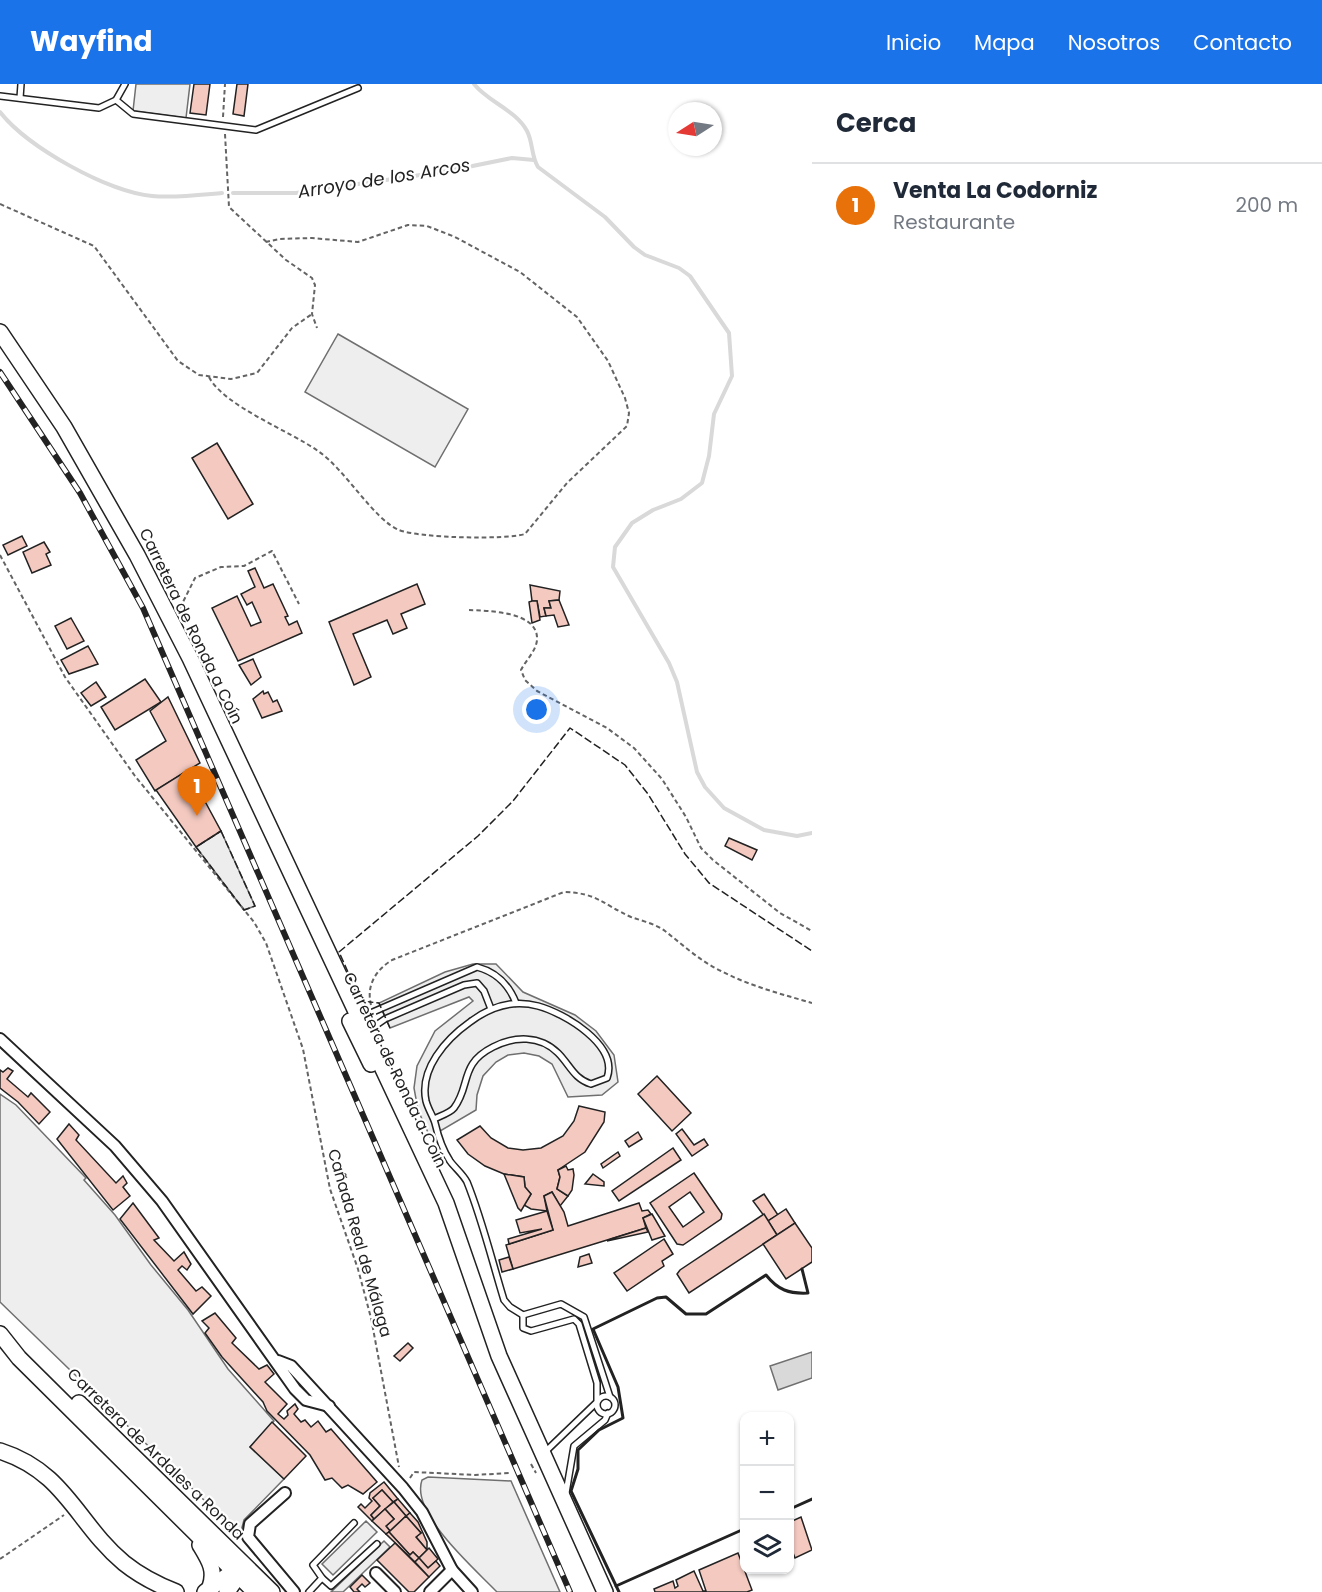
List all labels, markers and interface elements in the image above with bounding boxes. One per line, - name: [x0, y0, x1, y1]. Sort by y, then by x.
- text: Wayfind: [30, 22, 152, 61]
- text: Inicio: [886, 28, 941, 57]
- text: Mapa: [974, 28, 1035, 57]
- text: Nosotros: [1068, 28, 1160, 57]
- text: Contacto: [1193, 28, 1292, 57]
- north arrow: [668, 102, 722, 156]
- text: Cerca: [836, 105, 916, 141]
- water label: Arroyo de los Arcos: [295, 152, 472, 204]
- text: Venta La Codorniz: [893, 175, 1097, 206]
- text: 1: [852, 191, 859, 219]
- text: 200 m: [1235, 191, 1298, 219]
- text: Restaurante: [893, 208, 1015, 236]
- street label: Carretera de Ronda a Coín: [134, 524, 248, 728]
- your location: [522, 695, 551, 724]
- pin: 1: [178, 766, 216, 816]
- street label: Carretera de Ronda a Coín: [338, 968, 452, 1172]
- street label: Cañada Real de Málaga: [322, 1146, 398, 1340]
- street label: Carretera de Ardales a Ronda: [62, 1363, 250, 1545]
- map controls: [740, 1412, 794, 1574]
- button: +: [740, 1412, 794, 1466]
- button: −: [740, 1466, 794, 1520]
- button: layers: [740, 1520, 794, 1574]

